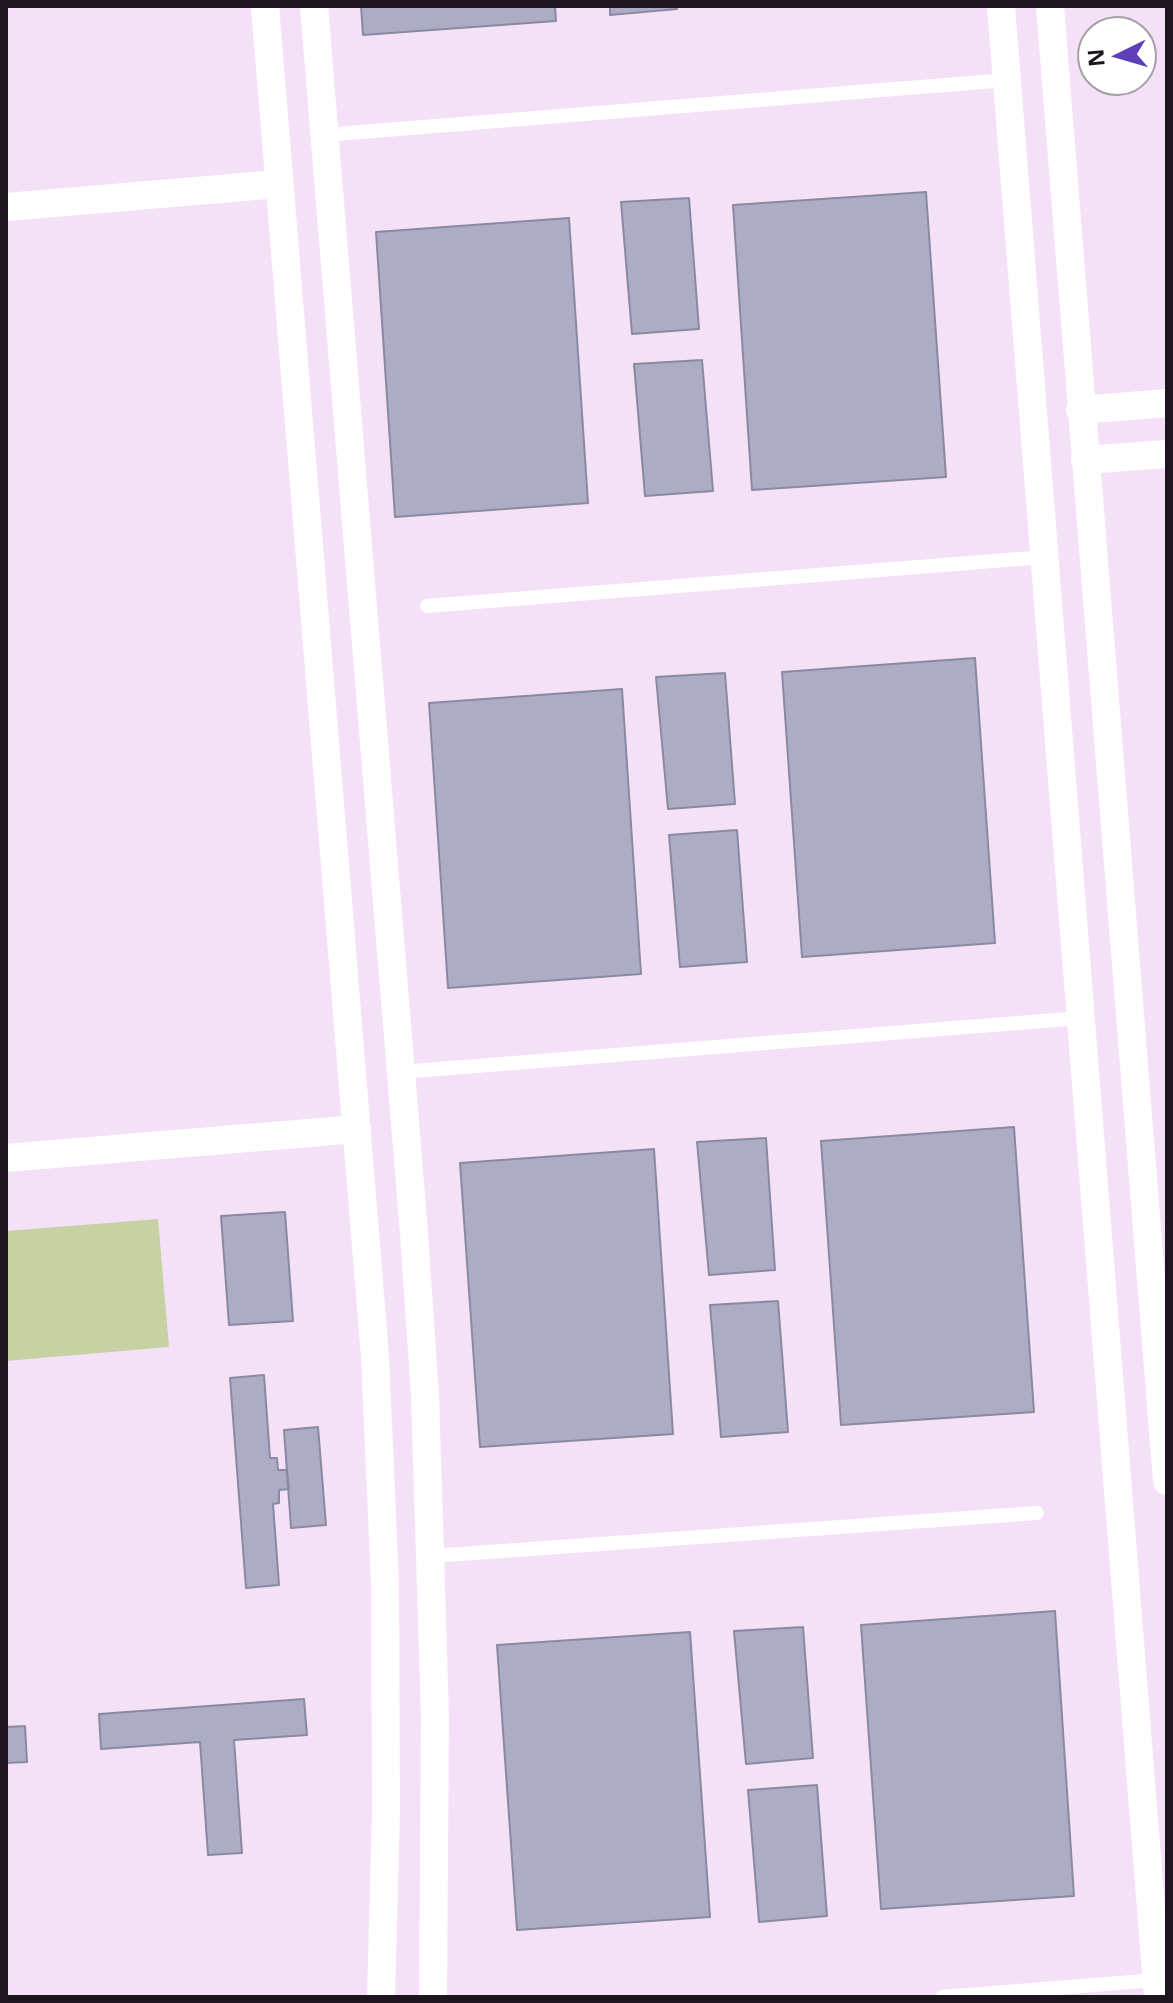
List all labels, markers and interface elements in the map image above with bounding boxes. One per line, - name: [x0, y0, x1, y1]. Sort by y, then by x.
- north arrow: [1077, 16, 1157, 96]
- text: N: [1079, 48, 1111, 68]

